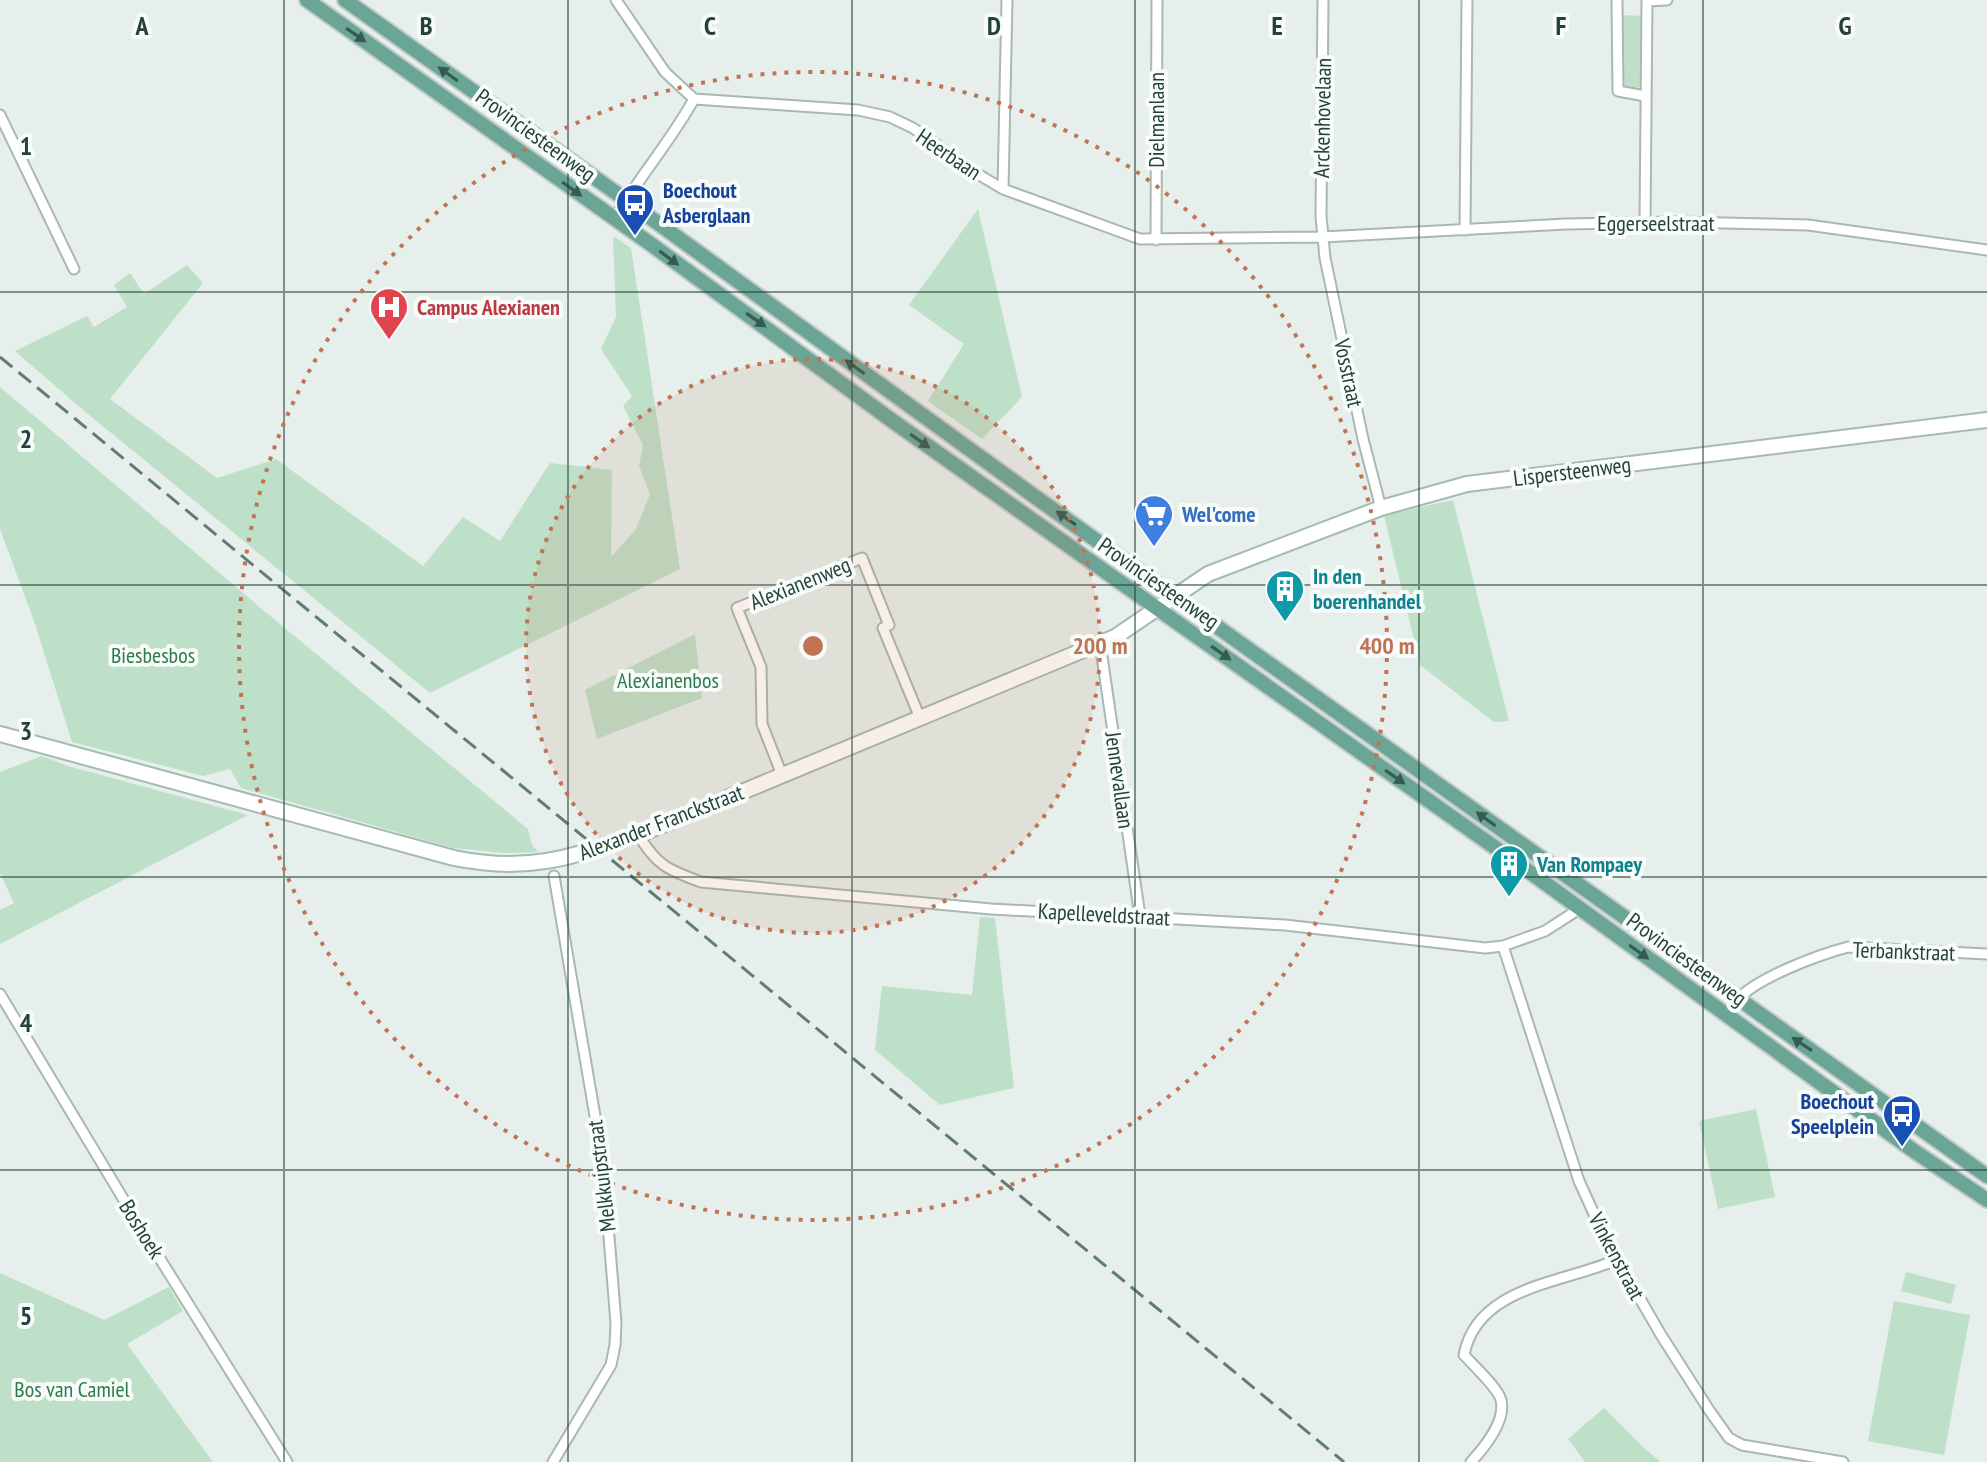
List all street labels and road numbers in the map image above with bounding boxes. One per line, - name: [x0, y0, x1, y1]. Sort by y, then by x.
- street label: Arckenhovelaan: [1307, 58, 1337, 178]
- street label: Dielmanlaan: [1142, 72, 1170, 168]
- street label: Provinciesteenweg: [471, 82, 601, 188]
- street label: Heerbaan: [911, 122, 987, 186]
- street label: Eggerseelstraat: [1597, 209, 1715, 237]
- street label: Vosstraat: [1328, 335, 1370, 410]
- street label: Lispersteenweg: [1512, 450, 1632, 492]
- street label: Provinciesteenweg: [1093, 531, 1225, 635]
- street label: Alexianenweg: [745, 550, 855, 616]
- street label: Jennevallaan: [1099, 729, 1141, 830]
- street label: Alexander Franckstraat: [575, 778, 747, 866]
- street label: Kapelleveldstraat: [1037, 897, 1171, 931]
- street label: Provinciesteenweg: [1622, 906, 1752, 1012]
- street label: Terbankstraat: [1852, 935, 1956, 967]
- street label: Melkkuipstraat: [580, 1119, 622, 1233]
- street label: Boshoek: [113, 1194, 171, 1264]
- street label: Vinkenstraat: [1582, 1207, 1652, 1304]

